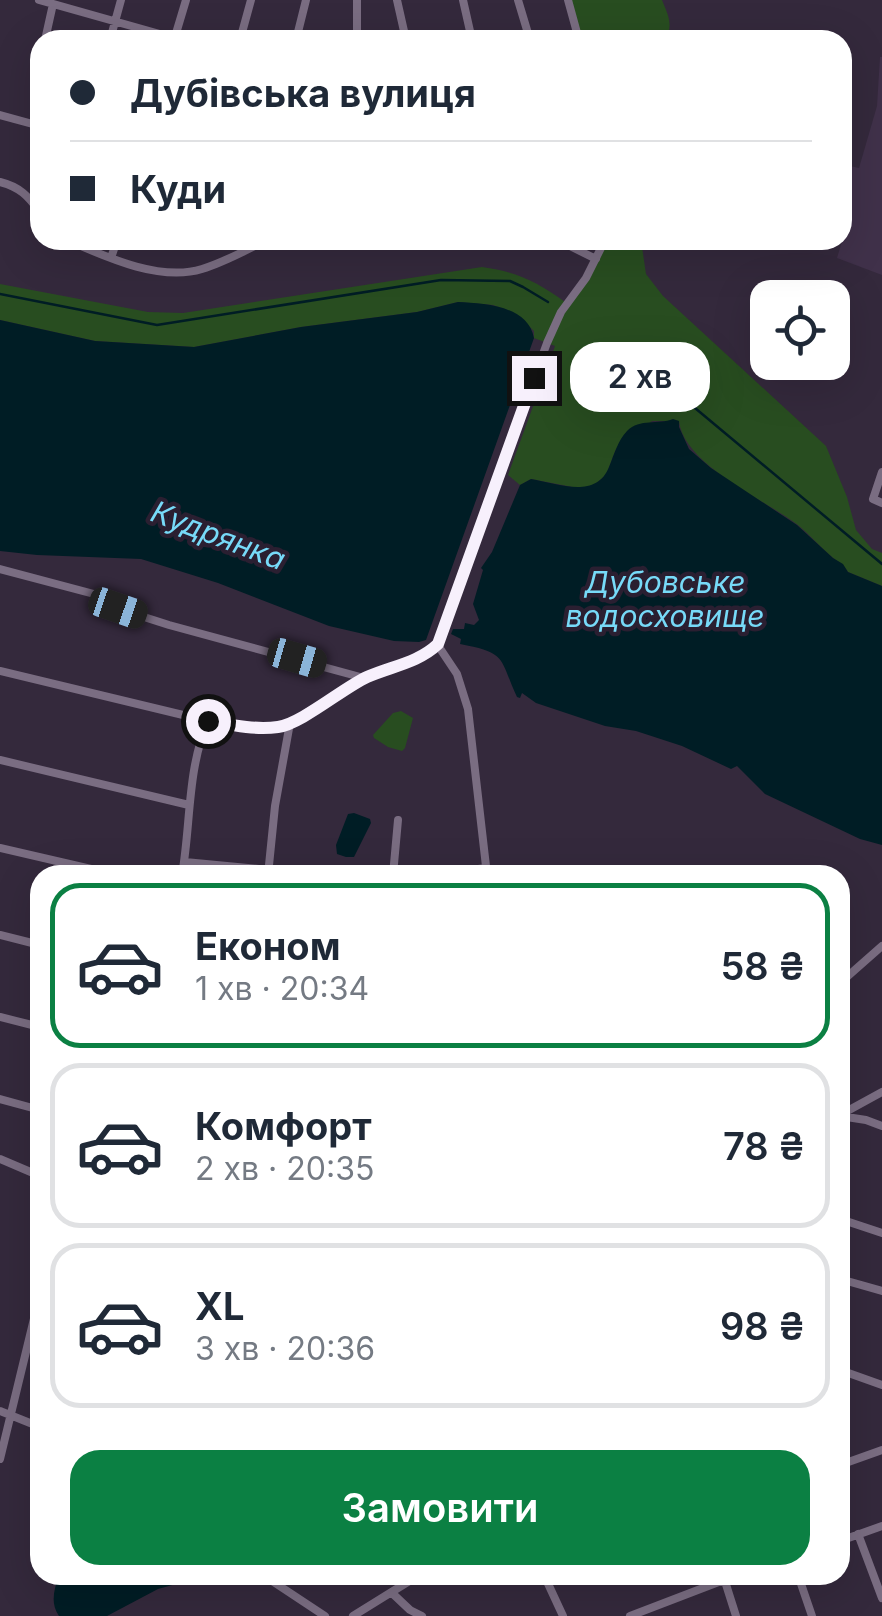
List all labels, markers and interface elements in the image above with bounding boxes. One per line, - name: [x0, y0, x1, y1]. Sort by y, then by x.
- text: Дубівська вулиця: [130, 70, 476, 116]
- text: Куди: [130, 166, 226, 212]
- map controls: [750, 280, 850, 380]
- button: locate: [750, 280, 850, 380]
- callout: 2 хв: [569, 343, 709, 413]
- route end: [512, 356, 557, 401]
- text: 2 хв: [608, 357, 672, 396]
- water label: Кудрянка: [146, 493, 290, 577]
- water label: Дубовське водосховище: [566, 564, 764, 634]
- car: [85, 584, 151, 632]
- car: [264, 635, 330, 681]
- route start: [186, 699, 231, 744]
- icon: car: [75, 921, 165, 1011]
- text: Економ: [195, 923, 341, 969]
- text: 58 ₴: [720, 943, 805, 989]
- text: 1 хв · 20:34: [195, 969, 369, 1008]
- icon: car: [75, 1101, 165, 1191]
- text: Комфорт: [195, 1103, 372, 1149]
- text: 78 ₴: [723, 1123, 805, 1169]
- text: 2 хв · 20:35: [195, 1149, 374, 1188]
- icon: car: [75, 1281, 165, 1371]
- text: XL: [195, 1283, 245, 1329]
- text: 98 ₴: [720, 1303, 805, 1349]
- text: 3 хв · 20:36: [195, 1329, 375, 1368]
- button: Замовити: [70, 1450, 810, 1565]

